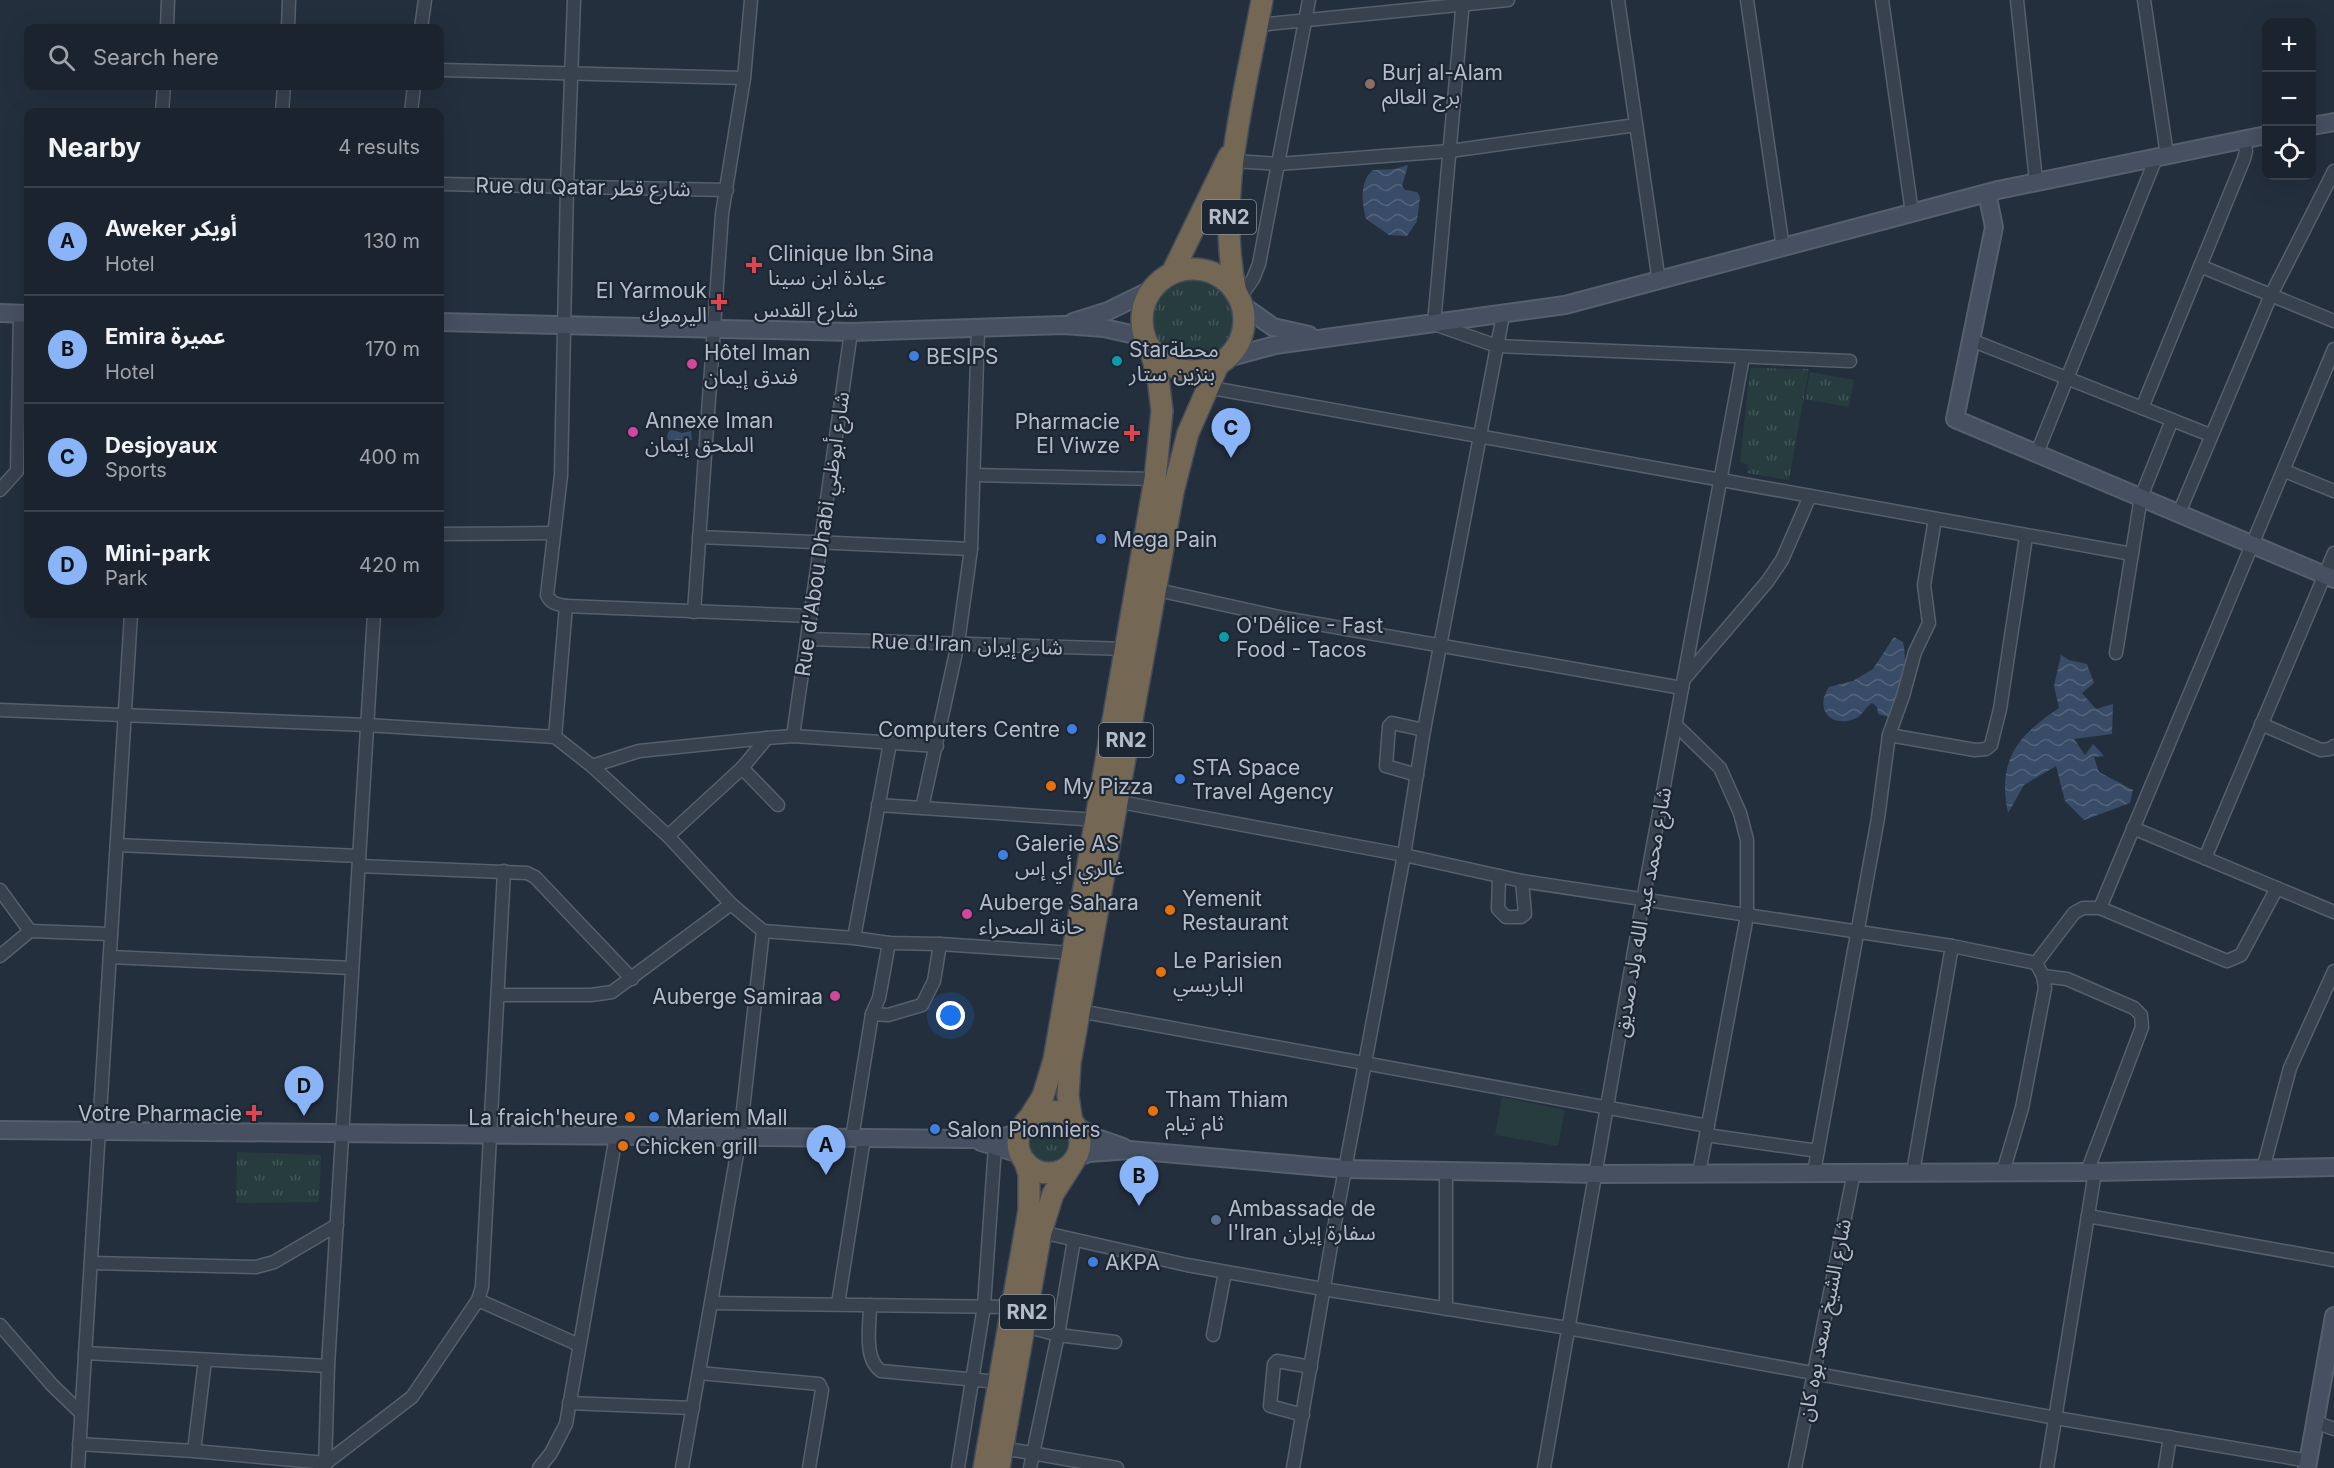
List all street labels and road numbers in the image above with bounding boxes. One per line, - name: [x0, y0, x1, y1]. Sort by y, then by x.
- street label: Rue du Qatar شارع قطر: [475, 173, 691, 204]
- road number: RN2: [1202, 200, 1256, 234]
- street label: شارع القدس: [754, 297, 858, 325]
- street label: Rue d'Abou Dhabi شارع أبوظبي: [790, 390, 858, 679]
- street label: Rue d'Iran شارع إيران: [870, 628, 1063, 663]
- road number: RN2: [1099, 723, 1153, 757]
- street label: شارع محمد عبد الله ولد صديق: [1608, 785, 1679, 1040]
- street label: شارع الشيخ سعد بوه كان: [1792, 1216, 1859, 1424]
- road number: RN2: [1000, 1295, 1054, 1329]

